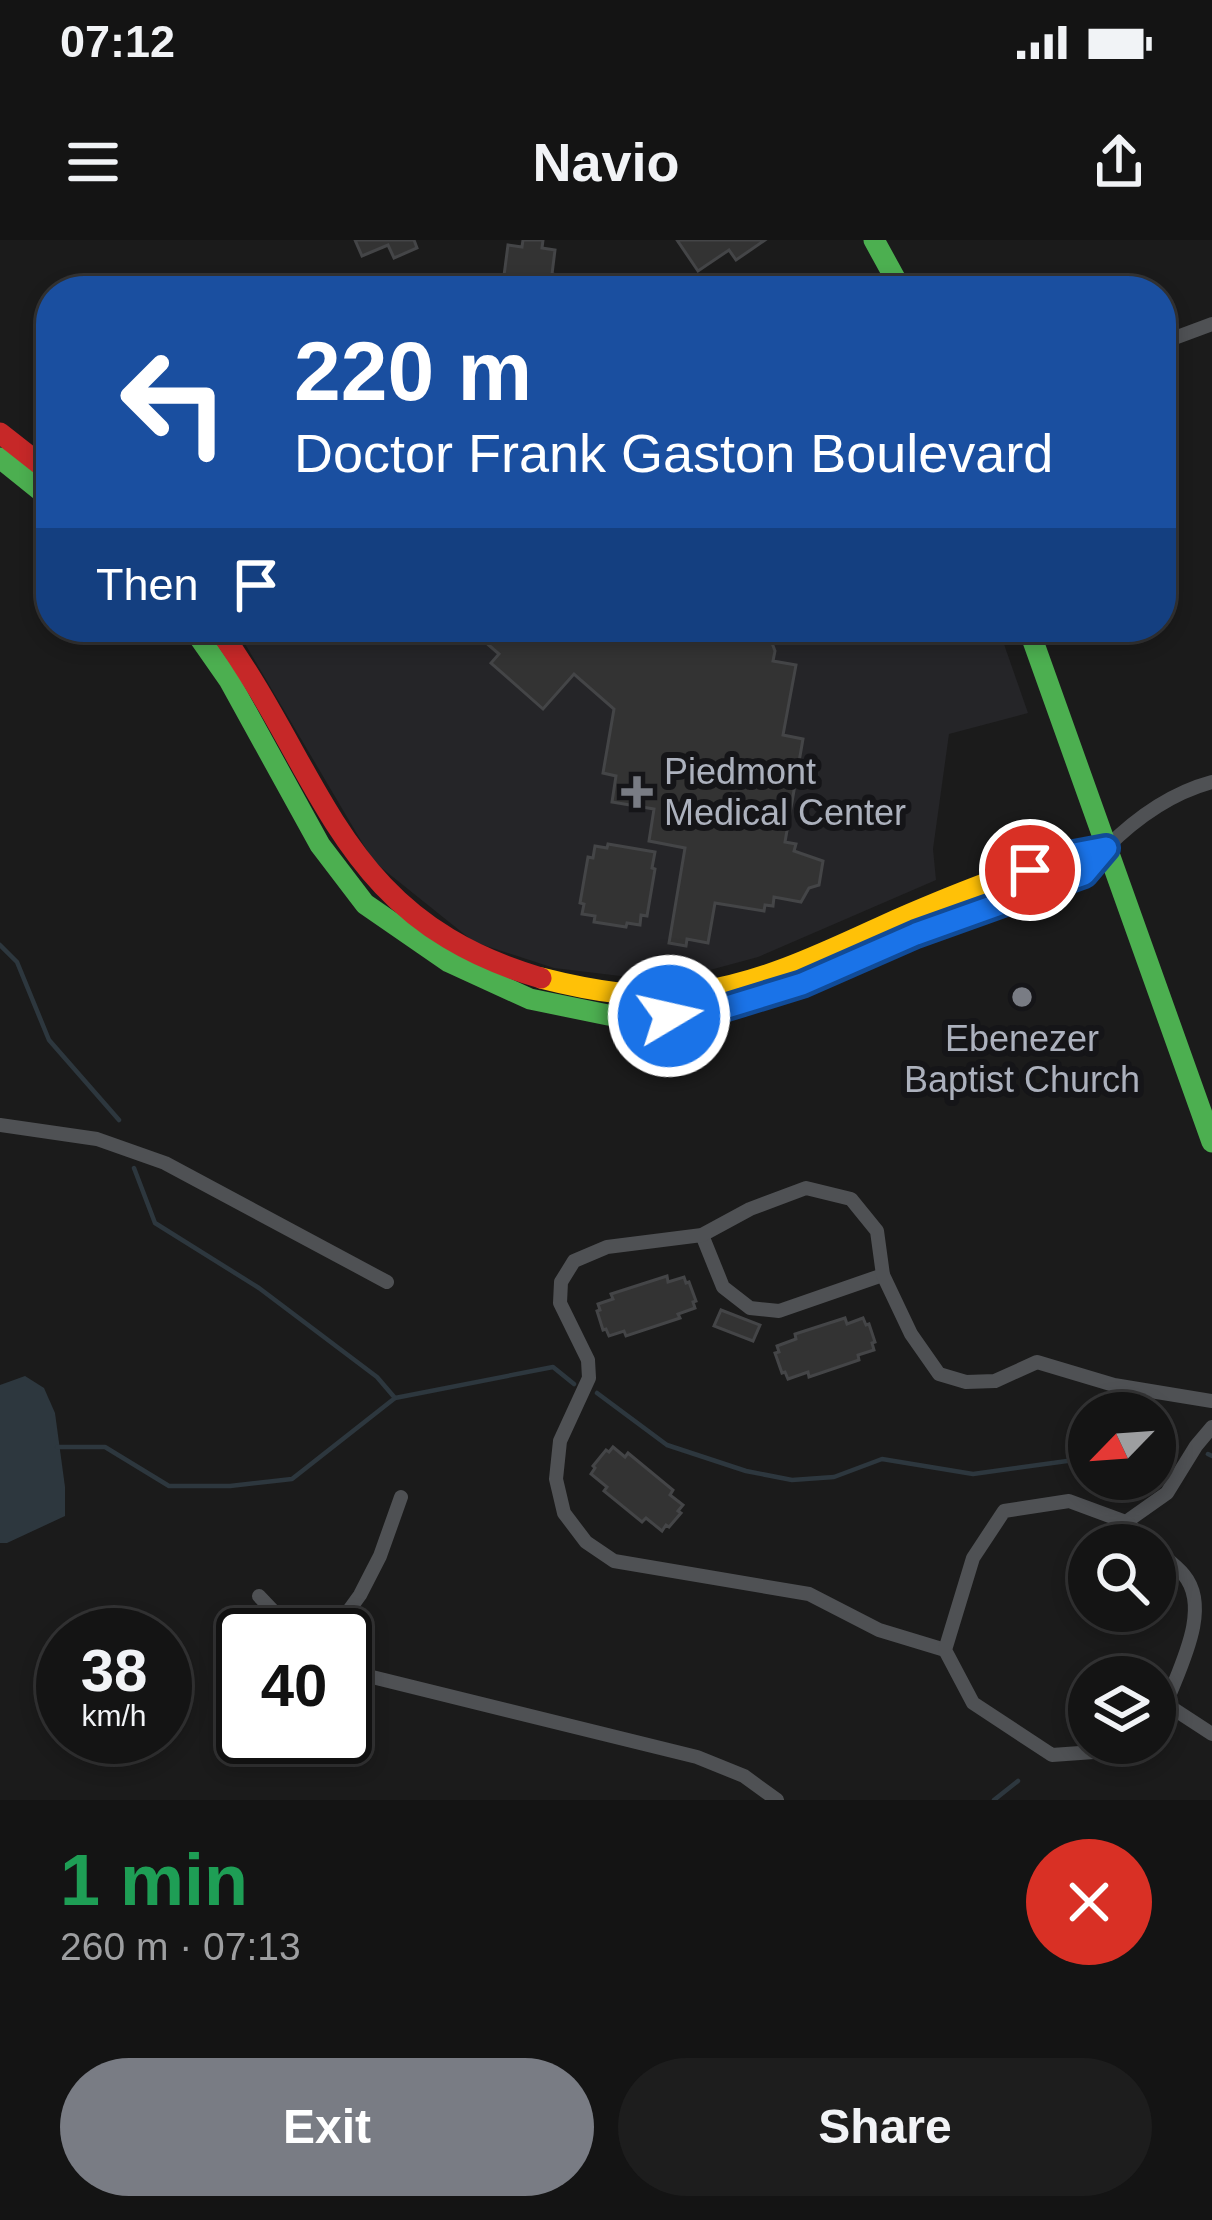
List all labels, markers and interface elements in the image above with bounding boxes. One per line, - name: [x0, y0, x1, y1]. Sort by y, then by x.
- text: 07:12: [60, 16, 175, 67]
- icon: menu: [60, 129, 126, 195]
- icon: share: [1086, 129, 1152, 195]
- text: Navio: [532, 132, 680, 192]
- icon: left: [96, 324, 252, 480]
- text: 220 m: [294, 324, 532, 418]
- text: Doctor Frank Gaston Boulevard: [294, 423, 1053, 483]
- icon: arrive: [223, 552, 289, 618]
- text: Then: [96, 559, 199, 610]
- place label: Piedmont Medical Center: [664, 751, 906, 833]
- marker: Piedmont Medical Center: [621, 776, 653, 808]
- pin: [979, 819, 1081, 921]
- icon: arrive: [997, 837, 1063, 903]
- position arrow: [606, 953, 732, 1079]
- marker: Ebenezer Baptist Church: [1009, 984, 1035, 1010]
- place label: Ebenezer Baptist Church: [904, 1018, 1140, 1100]
- north arrow: [1068, 1392, 1176, 1500]
- map controls: [1068, 1392, 1176, 1764]
- button: search: [1068, 1524, 1176, 1632]
- speed limit sign: 40: [216, 1608, 372, 1764]
- text: 38: [81, 1637, 147, 1704]
- button: layers: [1068, 1656, 1176, 1764]
- text: km/h: [81, 1699, 147, 1732]
- button: close: [1026, 1839, 1152, 1965]
- text: 1 min: [60, 1840, 248, 1920]
- text: 260 m · 07:13: [60, 1925, 301, 1968]
- button: Exit: [60, 2058, 594, 2196]
- button: Share: [618, 2058, 1152, 2196]

